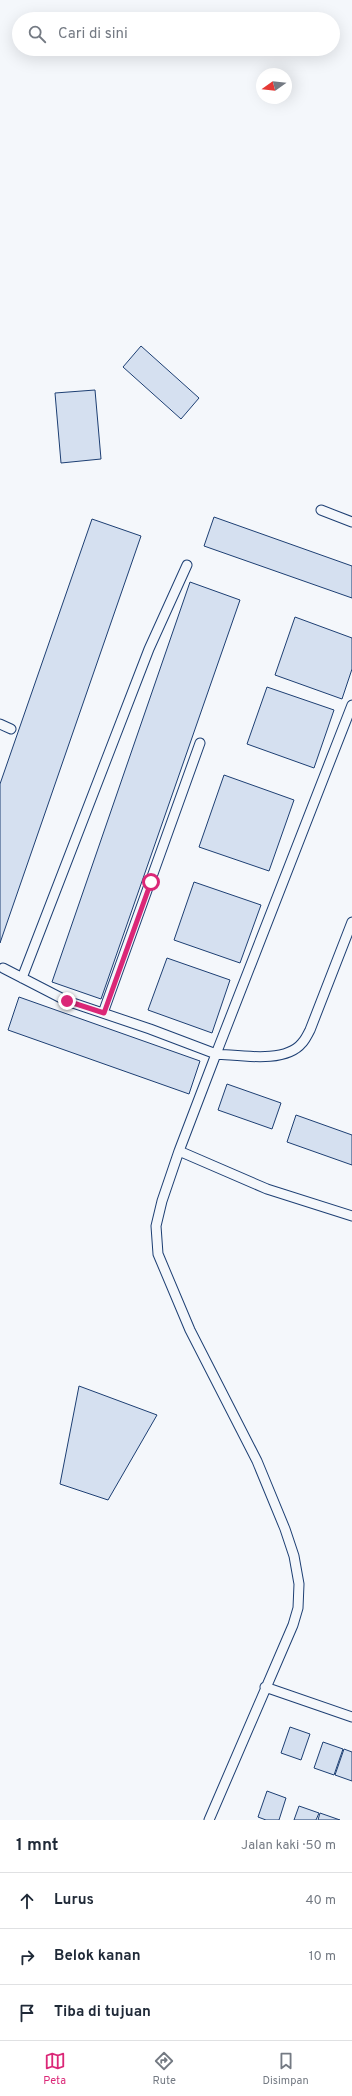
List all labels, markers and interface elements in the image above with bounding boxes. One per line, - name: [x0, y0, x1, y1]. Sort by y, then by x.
- search box: [12, 12, 340, 56]
- icon: search: [26, 23, 48, 45]
- text: Cari di sini: [58, 25, 128, 44]
- north arrow: [256, 68, 292, 104]
- route start: [142, 873, 160, 891]
- route end: [58, 992, 76, 1010]
- text: 1 mnt: [16, 1835, 59, 1857]
- text: Jalan kaki · 50 m: [241, 1838, 336, 1854]
- icon: ahead: [16, 1890, 38, 1912]
- text: Lurus: [54, 1891, 94, 1910]
- text: 40 m: [306, 1893, 336, 1909]
- icon: right: [16, 1946, 38, 1968]
- text: Belok kanan: [54, 1947, 141, 1966]
- text: 10 m: [309, 1949, 336, 1965]
- icon: arrive: [16, 2002, 38, 2024]
- text: Tiba di tujuan: [54, 2003, 151, 2022]
- tab: Peta: [43, 2050, 66, 2088]
- tab: Rute: [153, 2050, 176, 2088]
- tab: Disimpan: [262, 2050, 309, 2088]

